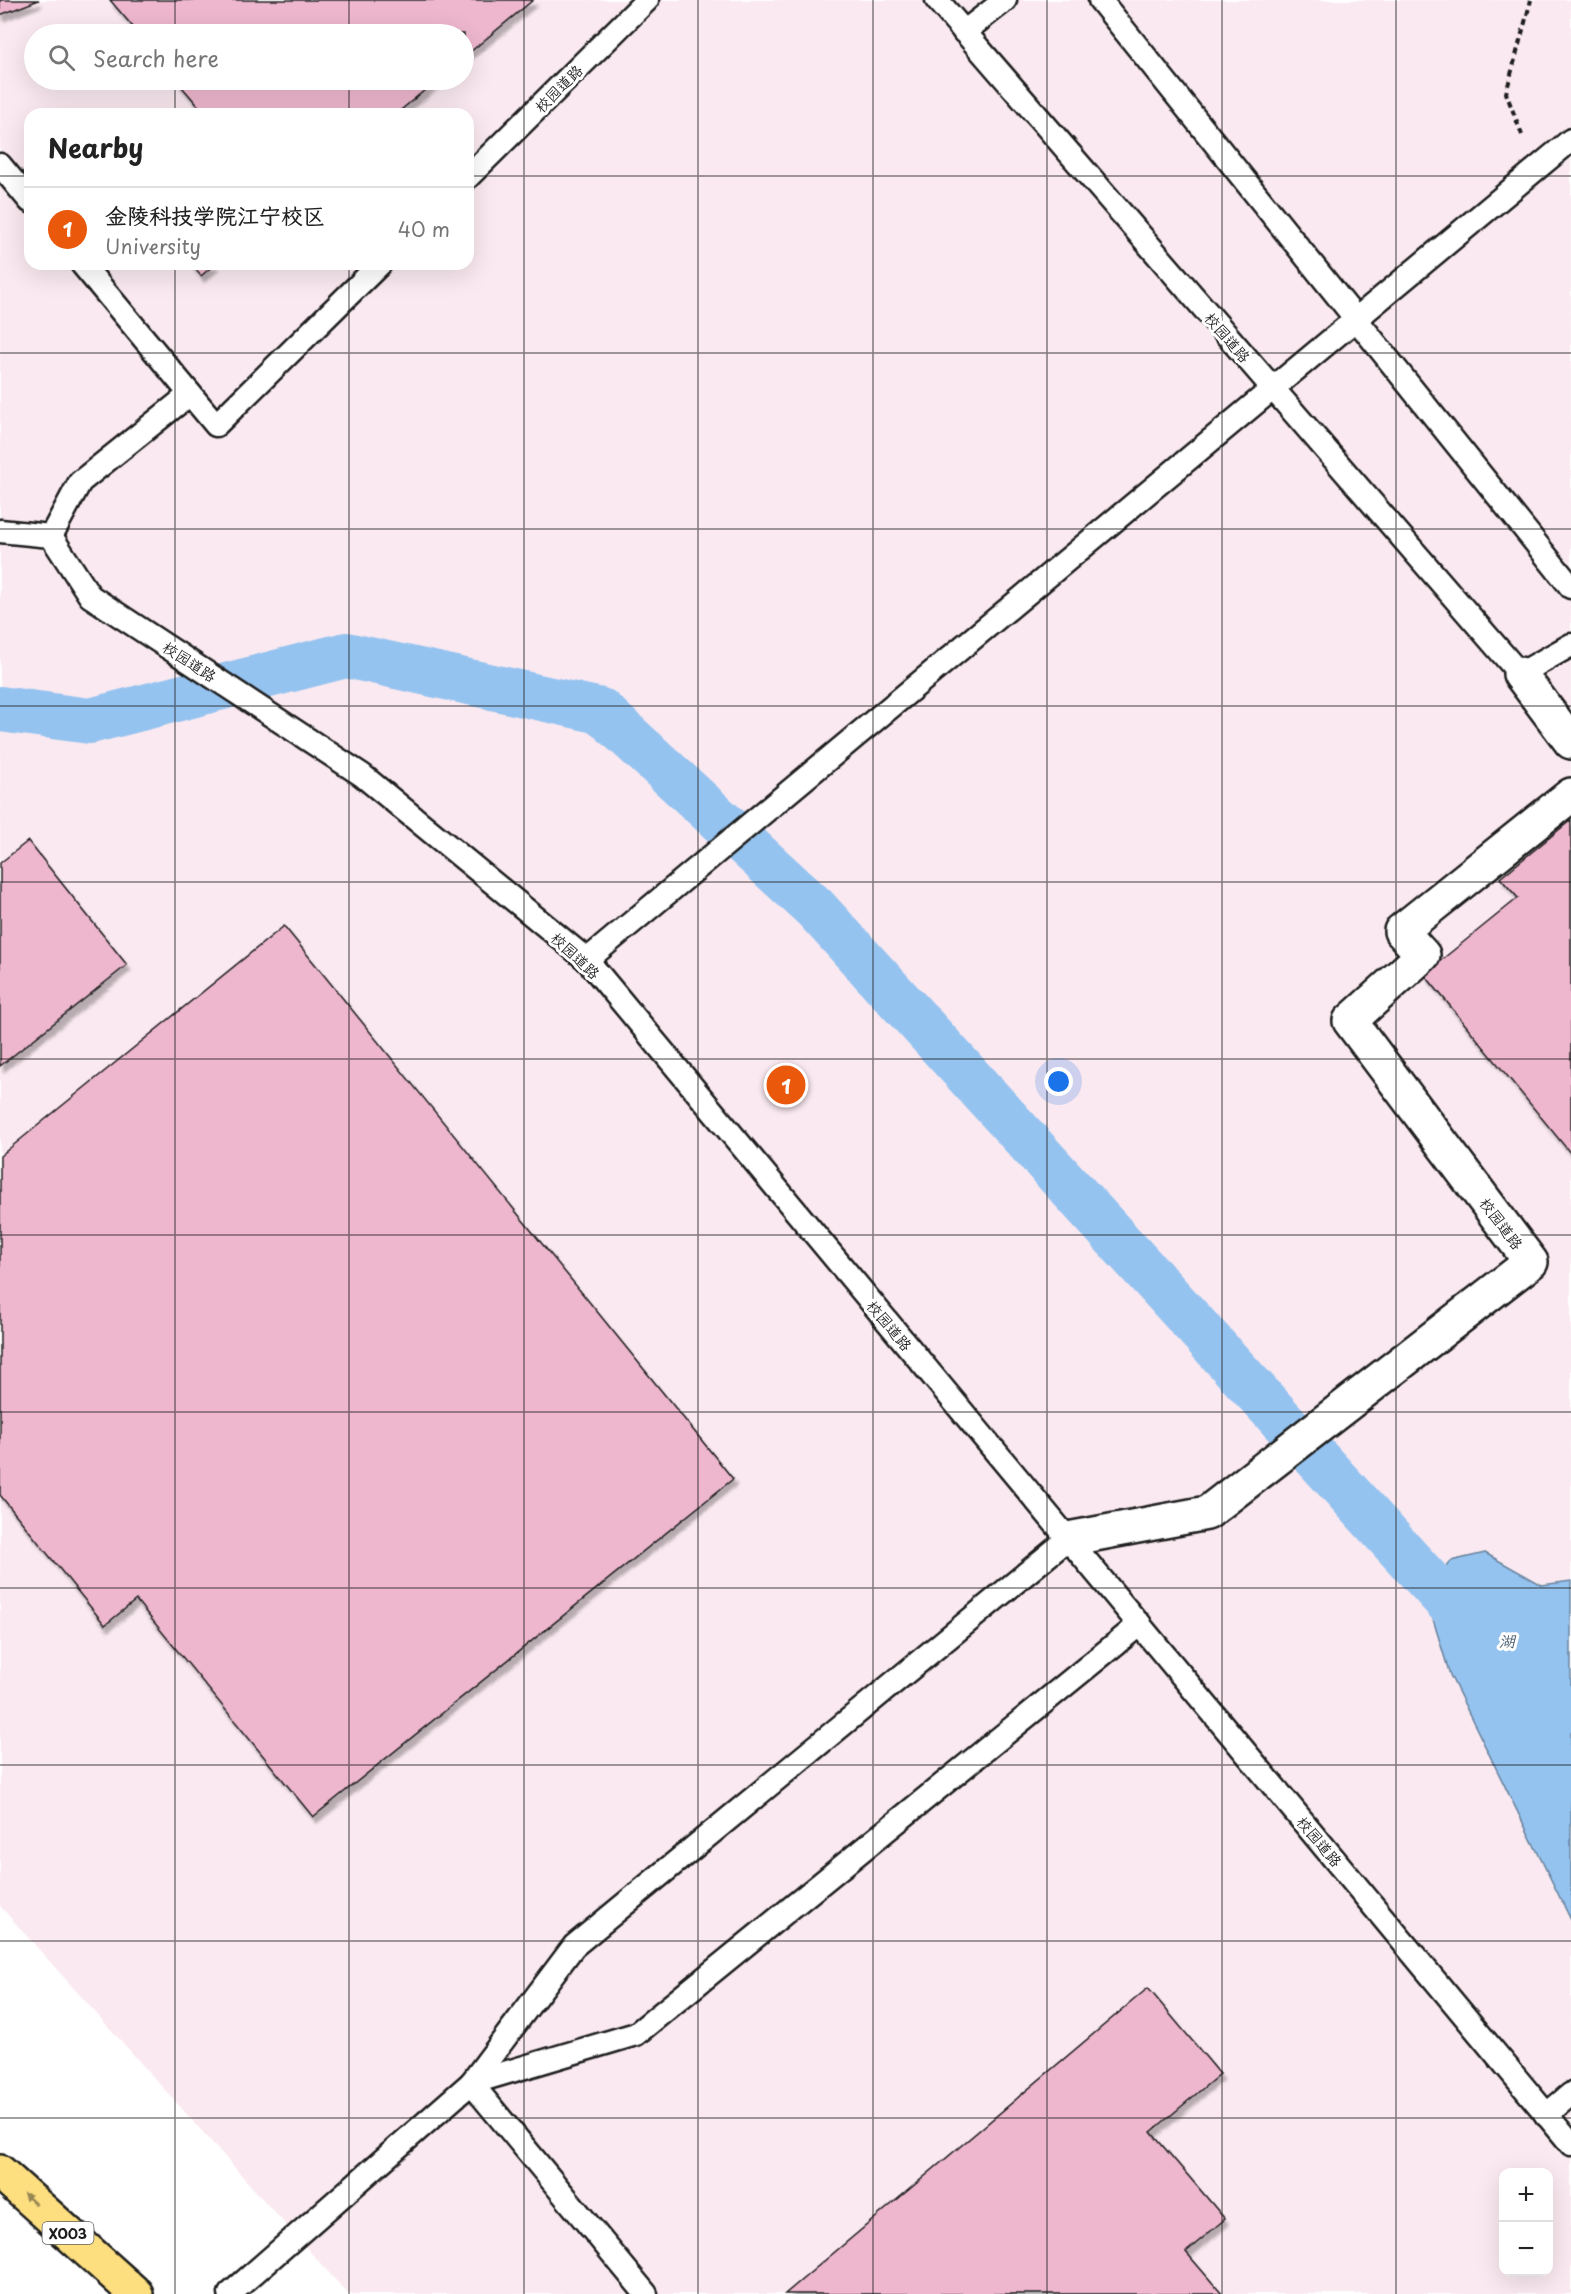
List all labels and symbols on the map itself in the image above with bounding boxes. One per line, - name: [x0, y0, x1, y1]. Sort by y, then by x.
- street label: 校园道路: [529, 59, 587, 117]
- street label: 校园道路: [1200, 307, 1256, 367]
- street label: 校园道路: [159, 635, 221, 687]
- street label: 校园道路: [546, 926, 606, 984]
- pin: 1: [766, 1062, 806, 1108]
- your location: [1044, 1067, 1073, 1096]
- street label: 校园道路: [1475, 1192, 1529, 1254]
- street label: 校园道路: [862, 1295, 918, 1355]
- water label: 湖: [1499, 1628, 1517, 1652]
- street label: 校园道路: [1292, 1811, 1348, 1871]
- one-way arrow: [23, 2193, 38, 2206]
- road number: X003: [42, 2222, 94, 2244]

